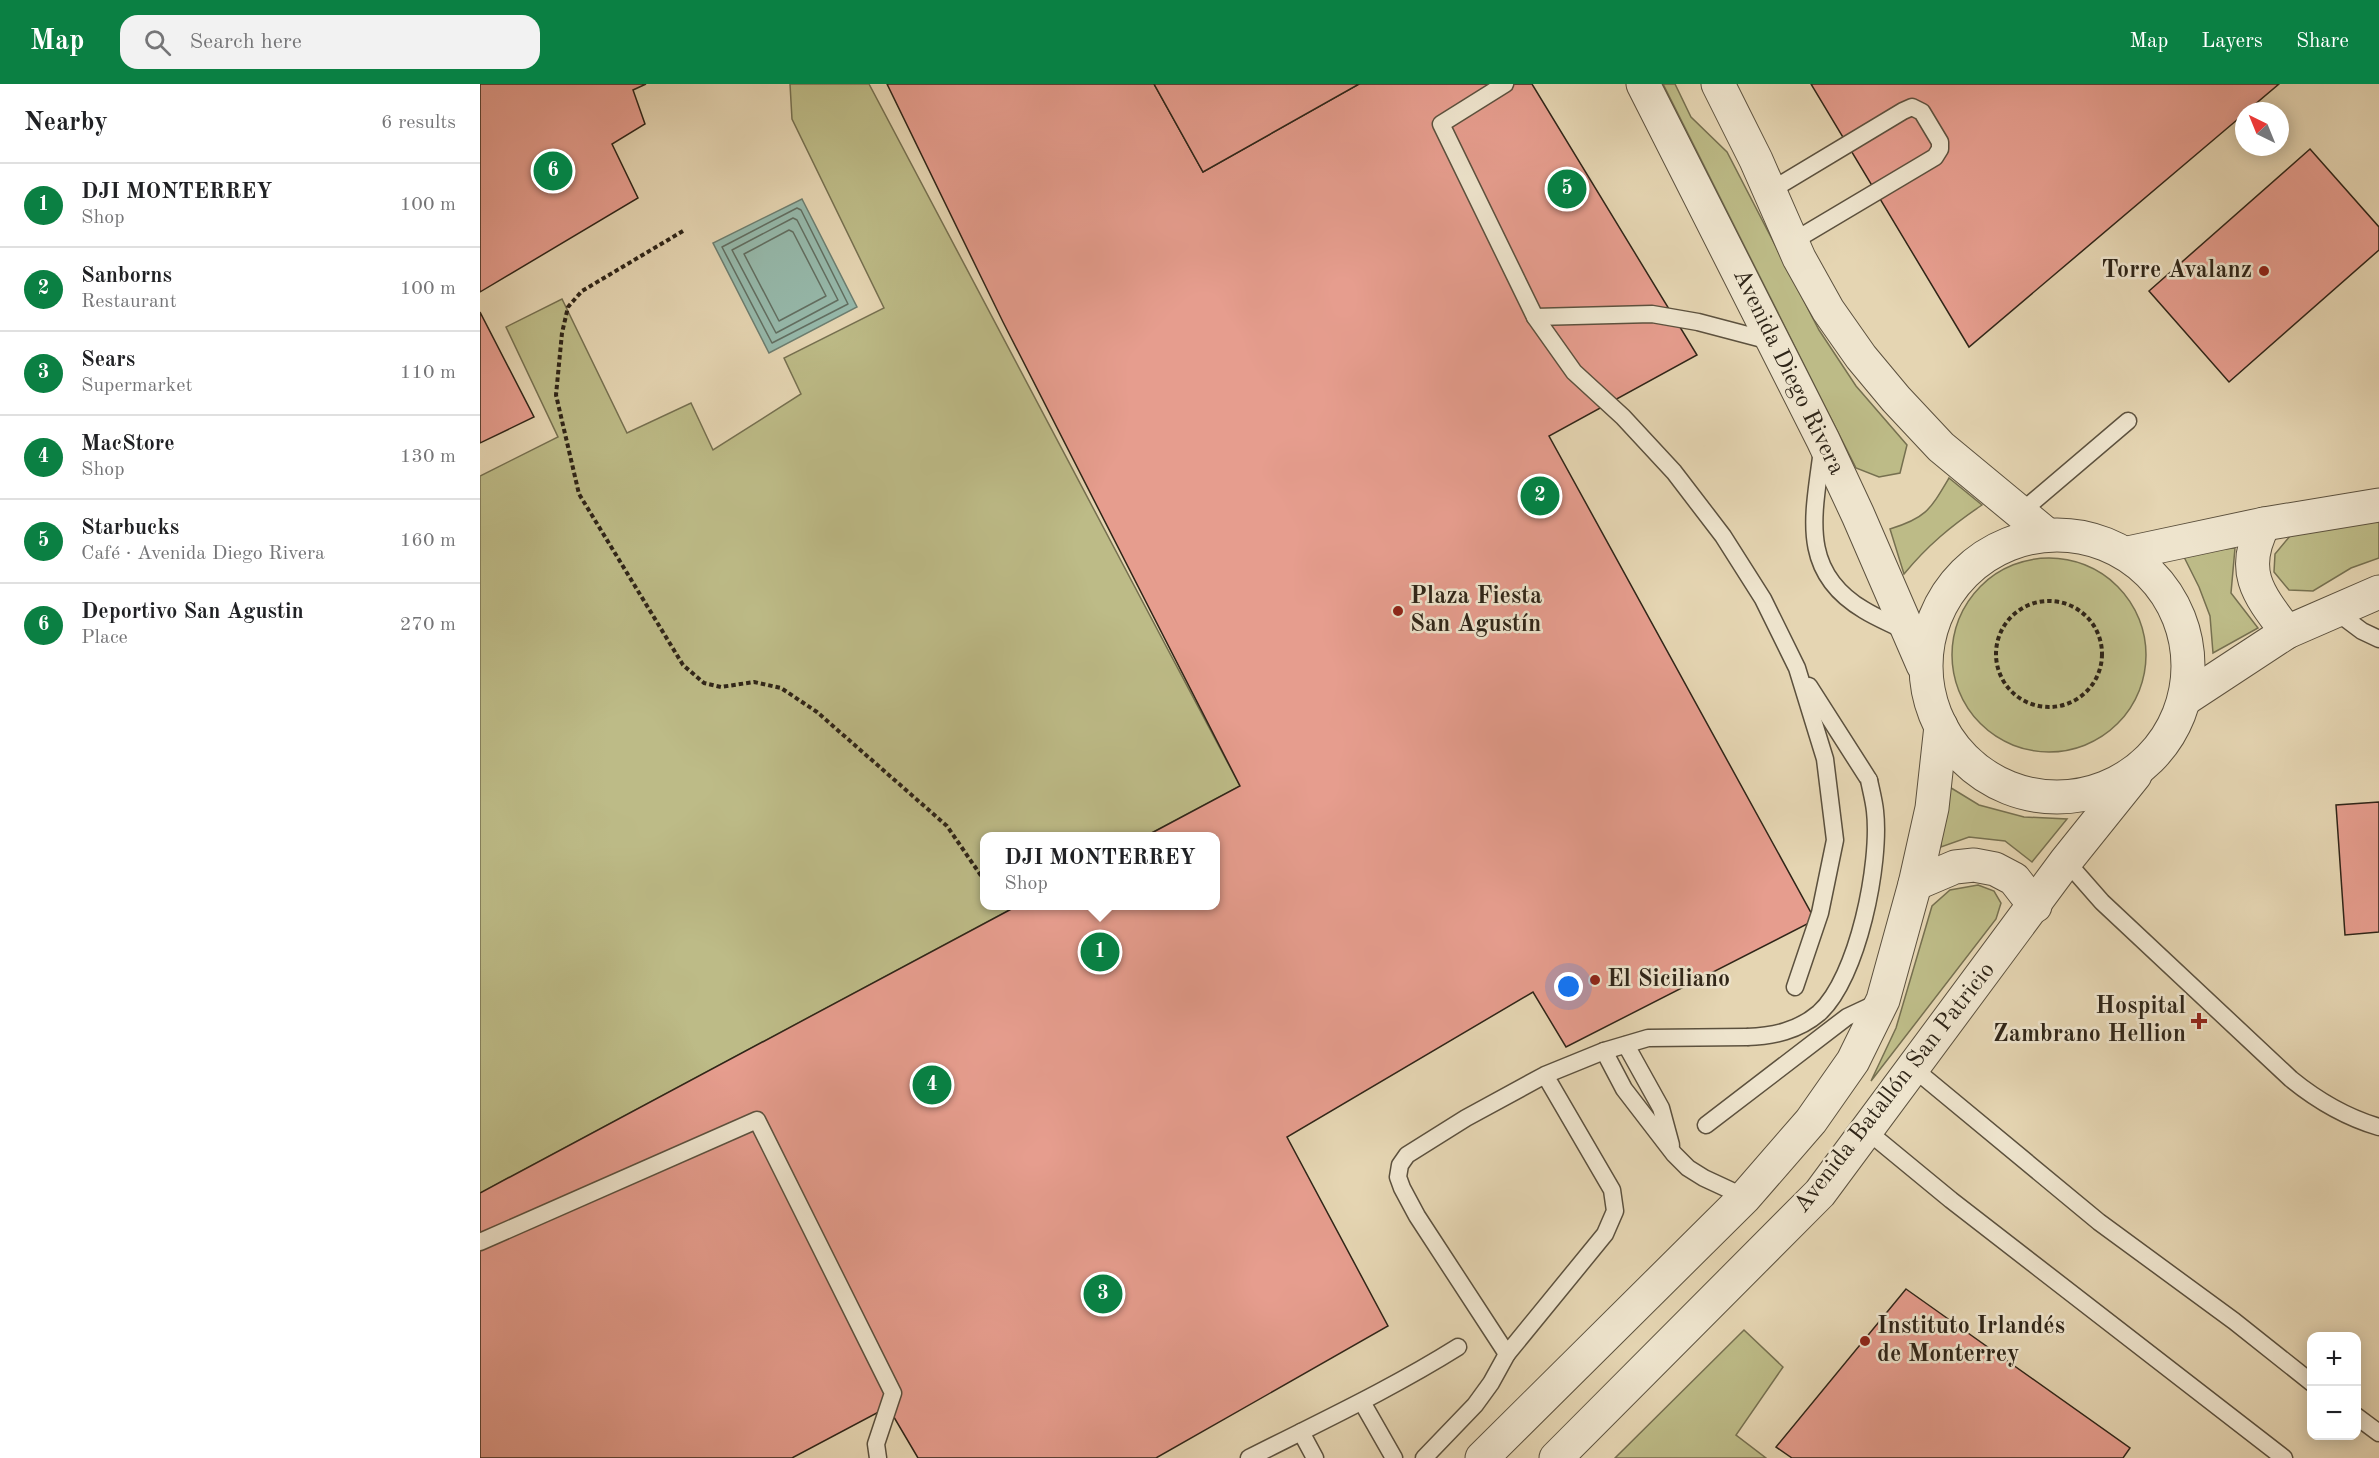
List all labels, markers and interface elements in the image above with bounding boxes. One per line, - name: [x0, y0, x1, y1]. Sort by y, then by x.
- search box: [120, 15, 540, 69]
- icon: search: [141, 26, 174, 59]
- text: Map: [30, 28, 84, 56]
- text: Search here: [189, 31, 302, 53]
- text: Map: [2129, 31, 2168, 52]
- text: Layers: [2201, 31, 2263, 52]
- text: Share: [2296, 31, 2349, 52]
- north arrow: [2235, 102, 2289, 156]
- text: Nearby: [24, 110, 108, 136]
- text: 6 results: [381, 113, 456, 133]
- pin: 6: [534, 148, 572, 194]
- pin: 5: [1548, 166, 1586, 212]
- text: DJI MONTERREY: [81, 181, 273, 203]
- text: 1: [38, 195, 49, 215]
- text: 100 m: [400, 195, 456, 215]
- text: Shop: [81, 208, 125, 228]
- place label: Torre Avalanz: [2101, 259, 2252, 283]
- marker: Torre Avalanz: [2257, 264, 2271, 278]
- text: Sanborns: [81, 265, 172, 287]
- street label: Avenida Diego Rivera: [1728, 265, 1848, 479]
- text: 2: [38, 279, 49, 299]
- text: 100 m: [400, 279, 456, 299]
- text: Restaurant: [81, 292, 177, 312]
- text: Sears: [81, 349, 135, 371]
- text: 3: [38, 363, 49, 383]
- text: 110 m: [400, 363, 456, 383]
- text: Supermarket: [81, 376, 192, 396]
- text: MacStore: [81, 433, 175, 455]
- text: 4: [38, 447, 49, 467]
- text: 130 m: [400, 447, 456, 467]
- text: Shop: [81, 460, 125, 480]
- pin: 2: [1520, 474, 1560, 518]
- text: Starbucks: [81, 517, 179, 539]
- text: 5: [38, 531, 49, 551]
- text: 160 m: [400, 531, 456, 551]
- text: Café · Avenida Diego Rivera: [81, 544, 325, 564]
- place label: Plaza Fiesta San Agustín: [1410, 585, 1542, 637]
- text: Deportivo San Agustin: [81, 601, 304, 623]
- marker: Plaza Fiesta San Agustín: [1391, 604, 1405, 618]
- text: 6: [38, 615, 49, 635]
- text: 270 m: [400, 615, 456, 635]
- text: Place: [81, 628, 128, 648]
- popup: [980, 832, 1220, 910]
- text: DJI MONTERREY: [1004, 847, 1196, 869]
- text: Shop: [1004, 874, 1048, 894]
- pin: 1: [1080, 930, 1120, 974]
- street label: Avenida Batallón San Patricio: [1790, 958, 2000, 1218]
- place label: El Siciliano: [1607, 968, 1730, 992]
- your location: [1554, 972, 1583, 1001]
- marker: El Siciliano: [1588, 973, 1602, 987]
- place label: Hospital Zambrano Hellion: [1993, 995, 2186, 1047]
- marker: Hospital Zambrano Hellion: [2190, 1012, 2208, 1030]
- pin: 4: [912, 1062, 952, 1108]
- pin: 3: [1084, 1272, 1122, 1316]
- place label: Instituto Irlandés de Monterrey: [1877, 1315, 2065, 1367]
- map controls: [2307, 1332, 2361, 1440]
- button: +: [2307, 1332, 2361, 1386]
- marker: Instituto Irlandés de Monterrey: [1858, 1334, 1872, 1348]
- button: −: [2307, 1386, 2361, 1440]

